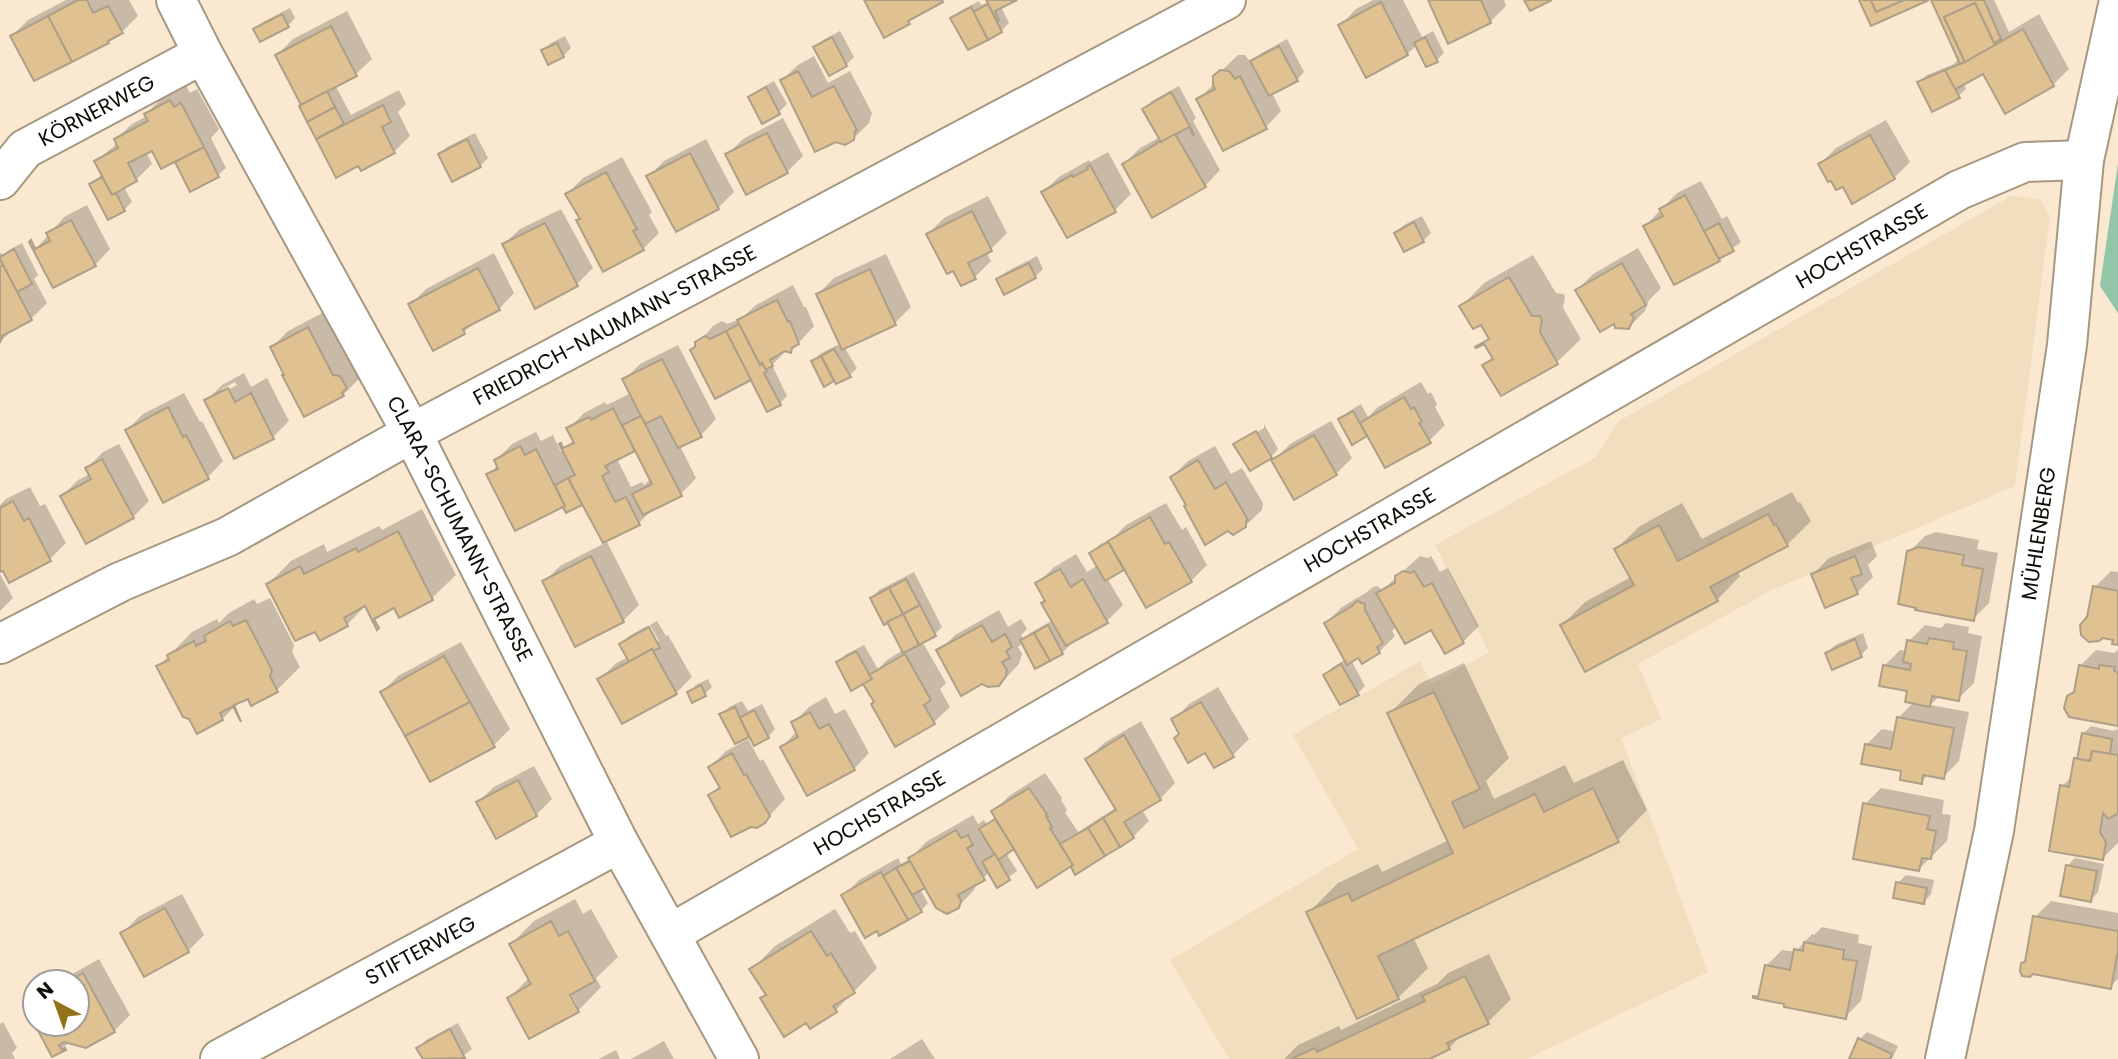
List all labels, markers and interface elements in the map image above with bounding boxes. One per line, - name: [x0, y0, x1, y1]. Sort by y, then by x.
- street label: KÖRNERWEG: [33, 67, 160, 153]
- street label: HOCHSTRASSE: [1790, 196, 1933, 295]
- street label: FRIEDRICH-NAUMANN-STRASSE: [468, 237, 761, 412]
- street label: CLARA-SCHUMANN-STRASSE: [380, 390, 540, 666]
- street label: MÜHLENBERG: [2014, 465, 2062, 602]
- street label: HOCHSTRASSE: [1298, 480, 1441, 579]
- street label: HOCHSTRASSE: [808, 763, 951, 862]
- street label: STIFTERWEG: [360, 908, 481, 992]
- north arrow: [21, 968, 91, 1038]
- text: N: [31, 976, 59, 1005]

